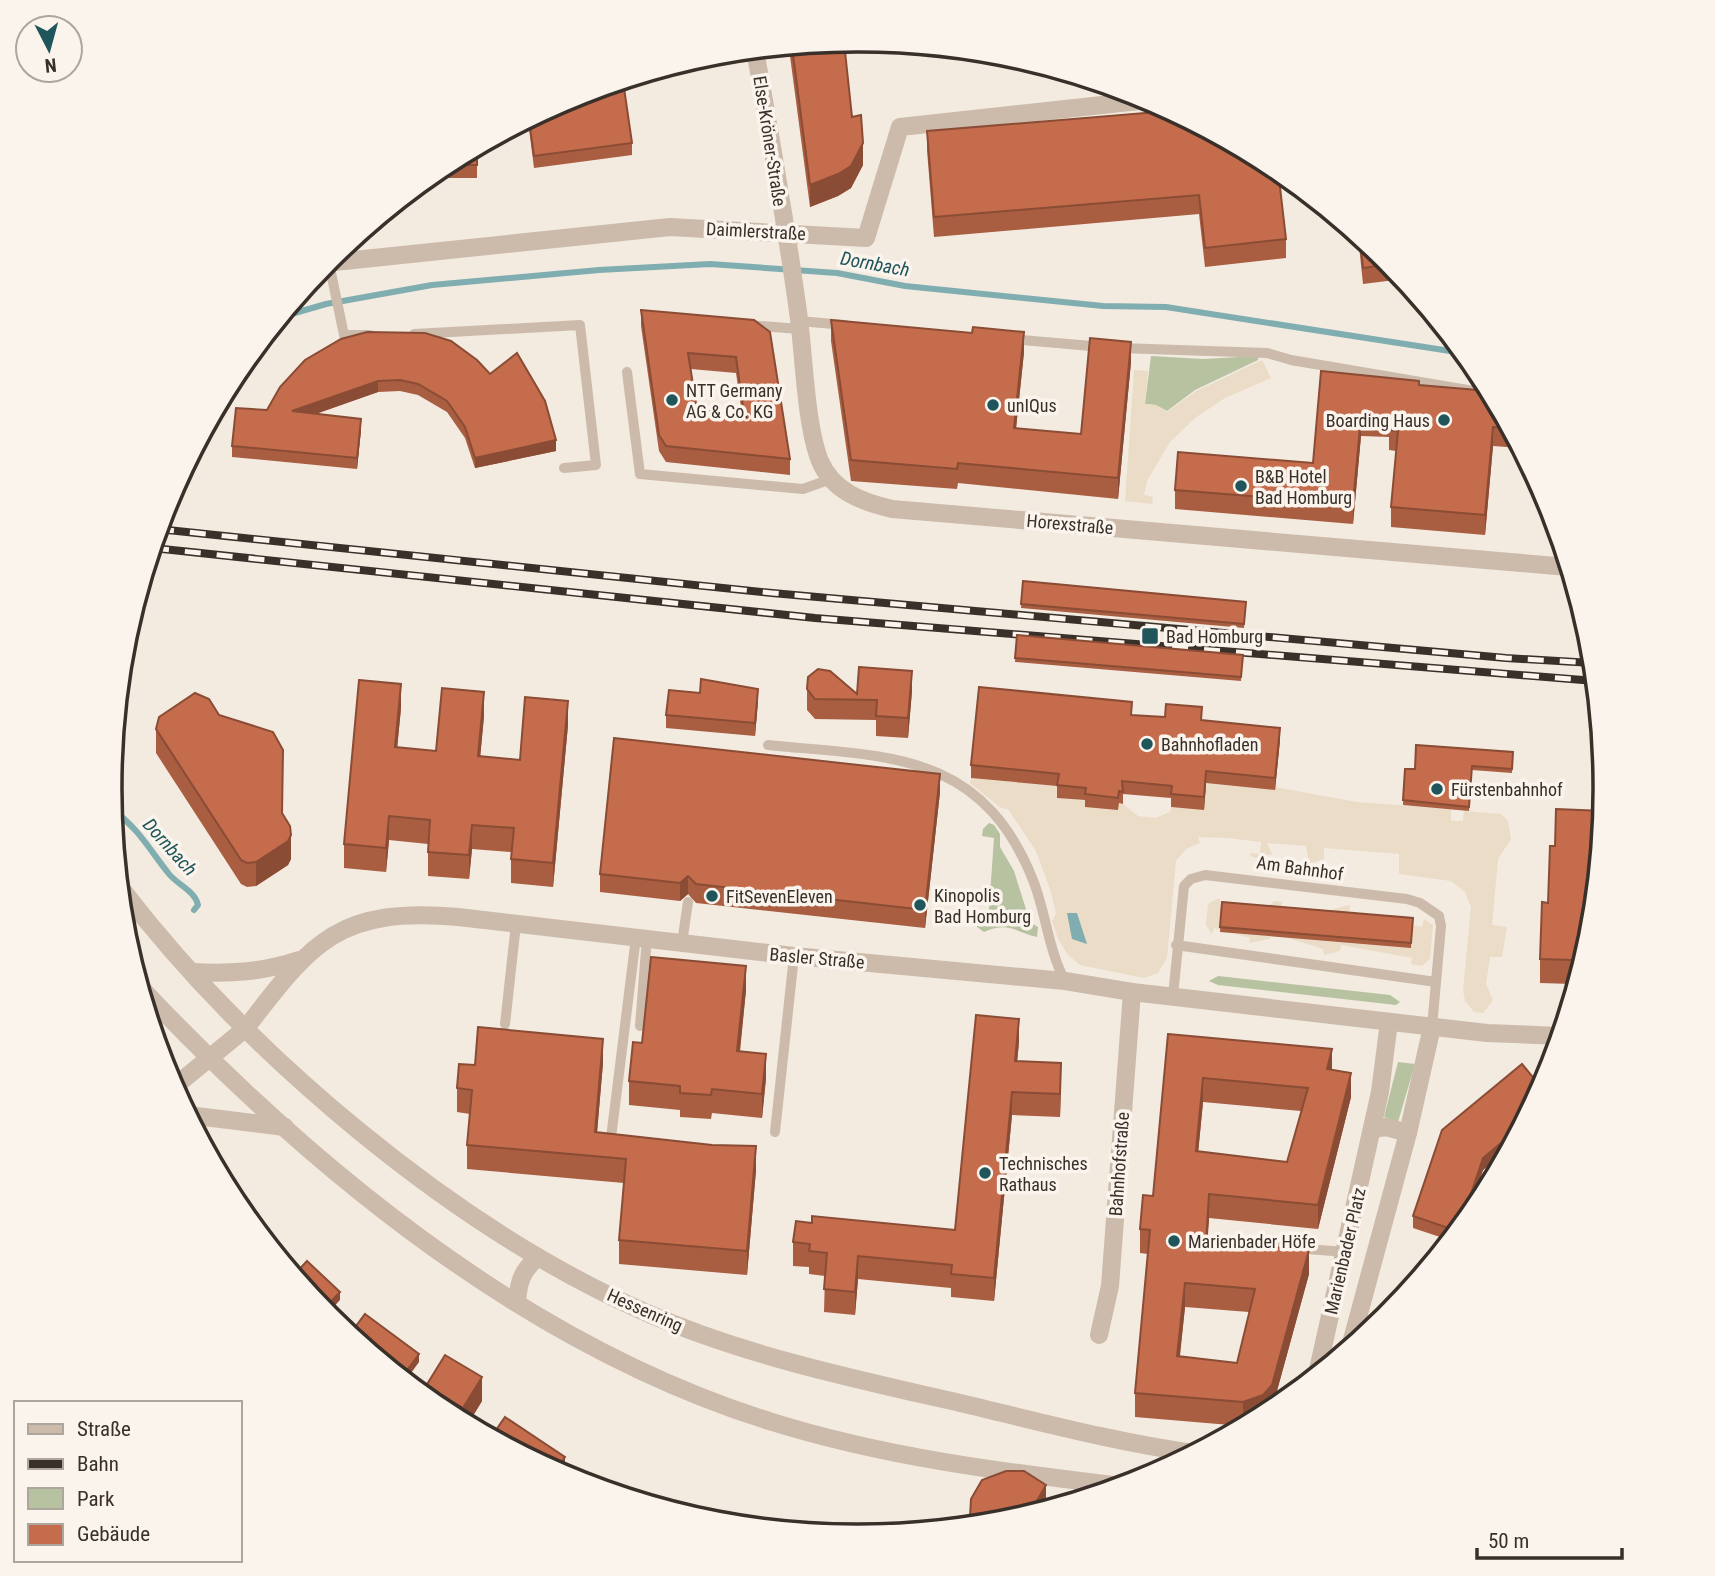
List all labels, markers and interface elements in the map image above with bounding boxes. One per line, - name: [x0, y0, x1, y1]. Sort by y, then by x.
- north arrow: [14, 14, 84, 84]
- text: N: [44, 53, 58, 77]
- street label: Else-Kröner-Straße: [749, 74, 791, 208]
- street label: Daimlerstraße: [706, 218, 806, 244]
- water label: Dornbach: [839, 247, 911, 281]
- place label: NTT Germany AG & Co. KG: [686, 380, 783, 422]
- marker: NTT Germany AG & Co. KG: [664, 392, 680, 408]
- place label: unIQus: [1007, 395, 1057, 416]
- marker: unIQus: [985, 397, 1001, 413]
- place label: Boarding Haus: [1326, 410, 1430, 431]
- marker: Boarding Haus: [1436, 412, 1452, 428]
- place label: B&B Hotel Bad Homburg: [1255, 466, 1352, 508]
- marker: B&B Hotel Bad Homburg: [1233, 478, 1249, 494]
- street label: Horexstraße: [1026, 510, 1114, 538]
- marker: Bad Homburg: [1140, 626, 1160, 646]
- place label: Bad Homburg: [1166, 626, 1263, 647]
- place label: Bahnhofladen: [1161, 734, 1258, 755]
- marker: Bahnhofladen: [1139, 736, 1155, 752]
- place label: Fürstenbahnhof: [1451, 779, 1563, 800]
- marker: Fürstenbahnhof: [1429, 781, 1445, 797]
- water label: Dornbach: [138, 813, 202, 881]
- street label: Am Bahnhof: [1255, 852, 1345, 885]
- place label: Kinopolis Bad Homburg: [934, 885, 1031, 927]
- place label: FitSevenEleven: [726, 886, 833, 907]
- marker: FitSevenEleven: [704, 888, 720, 904]
- marker: Kinopolis Bad Homburg: [912, 897, 928, 913]
- street label: Basler Straße: [769, 943, 865, 973]
- street label: Bahnhofstraße: [1105, 1111, 1133, 1217]
- place label: Technisches Rathaus: [999, 1153, 1088, 1195]
- marker: Technisches Rathaus: [977, 1165, 993, 1181]
- street label: Marienbader Platz: [1320, 1185, 1370, 1316]
- place label: Marienbader Höfe: [1188, 1231, 1316, 1252]
- marker: Marienbader Höfe: [1166, 1233, 1182, 1249]
- street label: Hessenring: [604, 1284, 686, 1336]
- legend: [14, 1401, 242, 1562]
- text: Straße: [77, 1417, 131, 1441]
- text: Bahn: [77, 1452, 119, 1476]
- text: Park: [77, 1487, 115, 1511]
- scale bar: [1477, 1516, 1622, 1560]
- text: Gebäude: [77, 1522, 150, 1546]
- text: 50 m: [1488, 1529, 1529, 1553]

